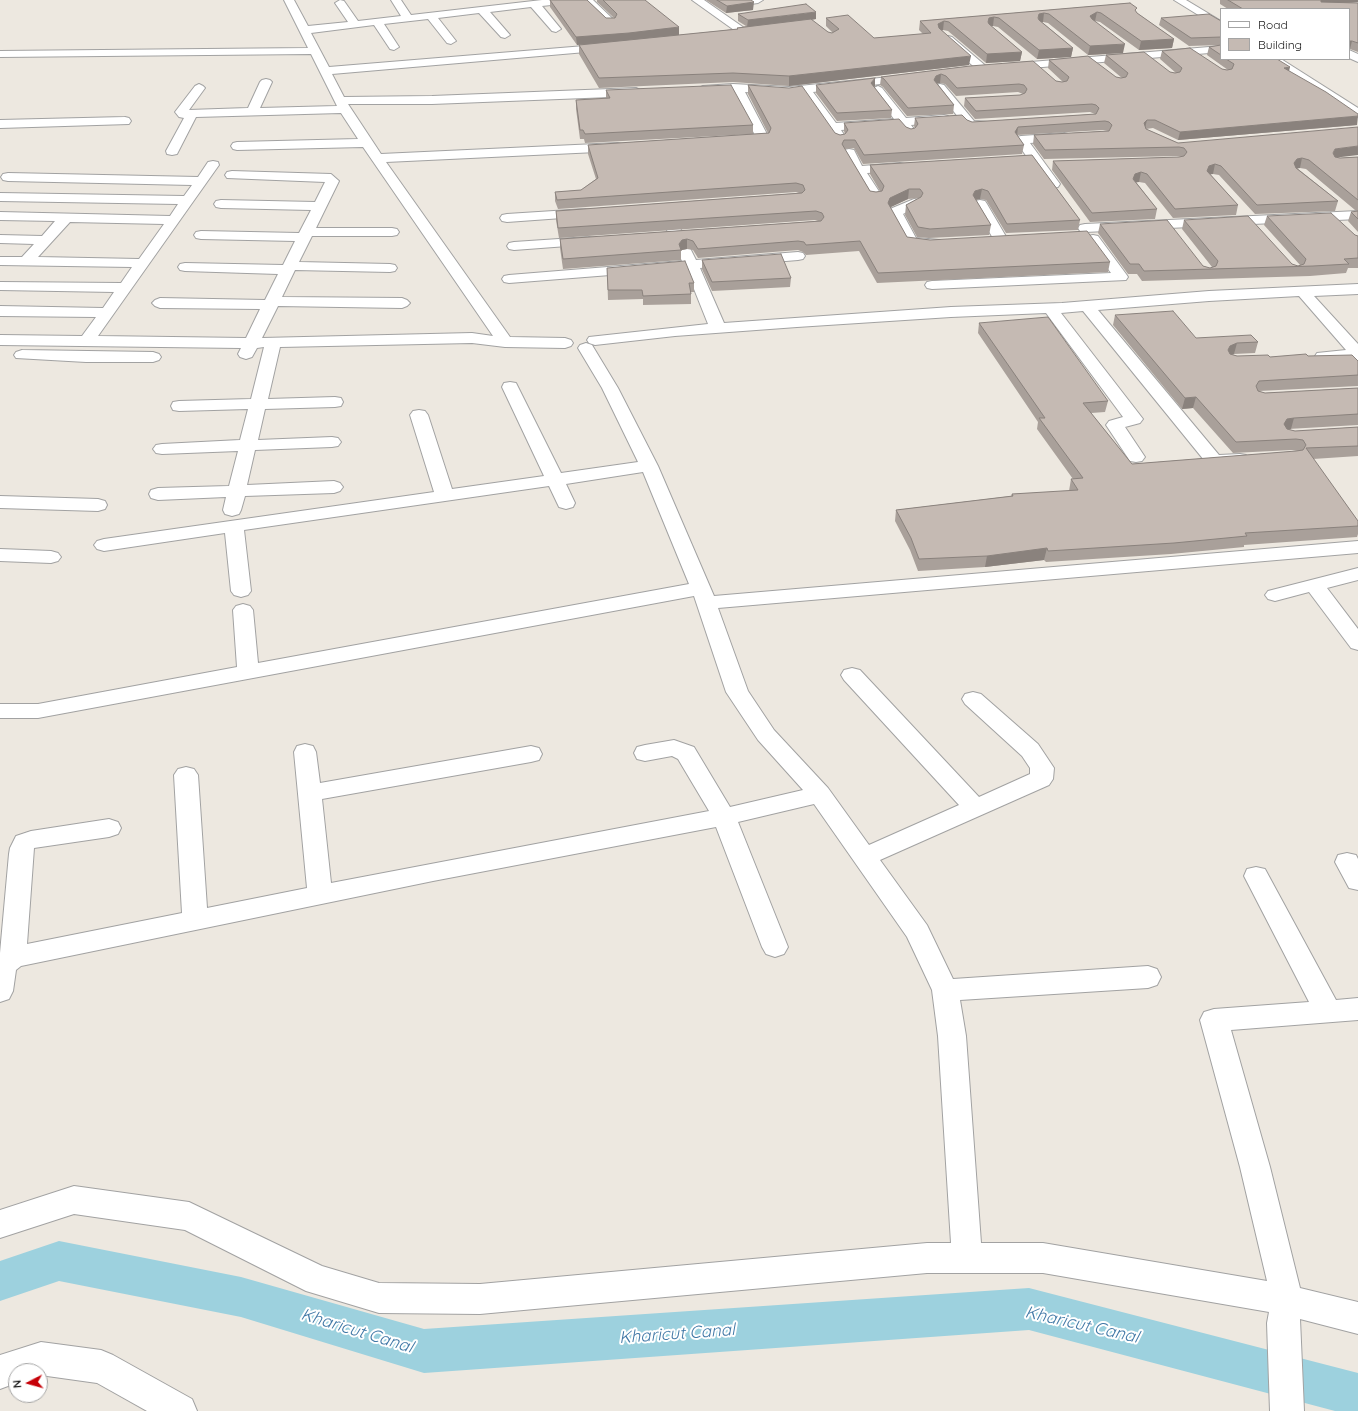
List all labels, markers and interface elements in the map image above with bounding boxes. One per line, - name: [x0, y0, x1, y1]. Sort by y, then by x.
- legend: [1220, 8, 1350, 60]
- text: Road: [1258, 17, 1288, 32]
- text: Building: [1258, 37, 1302, 52]
- water label: Kharicut Canal: [1023, 1302, 1141, 1348]
- water label: Kharicut Canal: [299, 1304, 415, 1358]
- water label: Kharicut Canal: [618, 1320, 736, 1348]
- north arrow: [8, 1363, 48, 1403]
- text: N: [10, 1379, 24, 1389]

